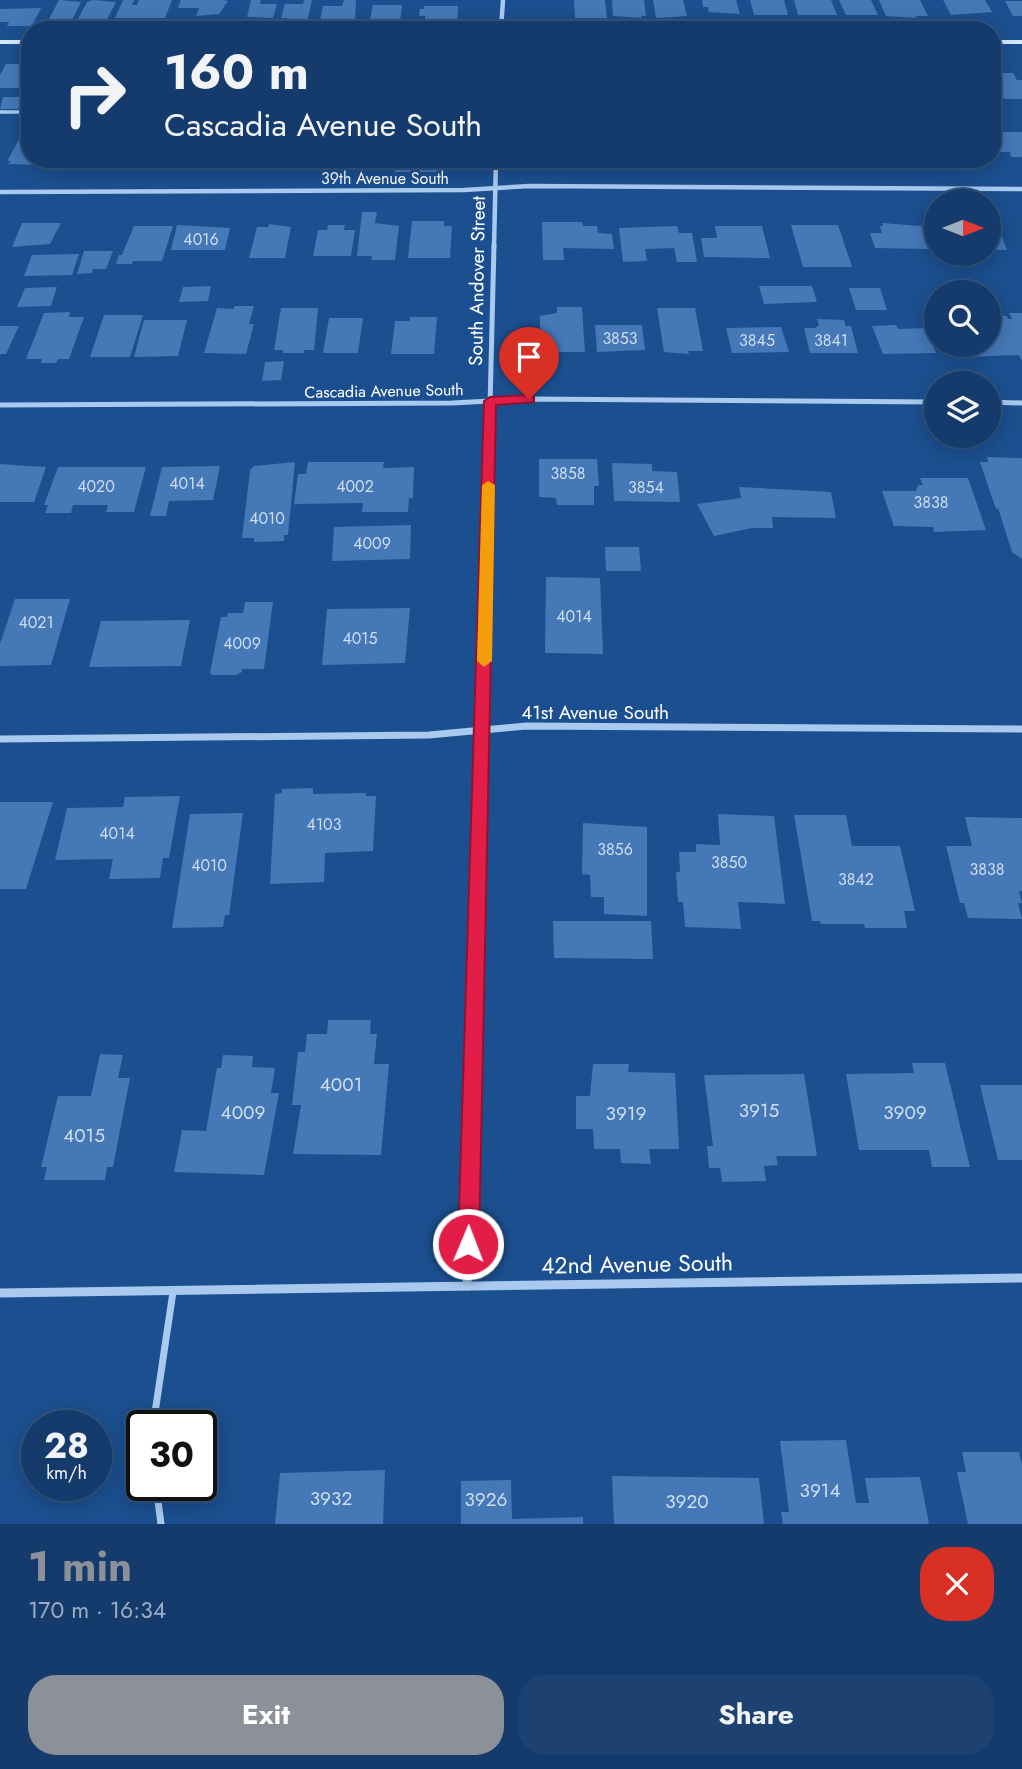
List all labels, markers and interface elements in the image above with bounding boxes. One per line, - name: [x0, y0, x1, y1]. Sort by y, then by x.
- text: 160 m: [164, 37, 309, 107]
- icon: right: [49, 49, 140, 140]
- text: Cascadia Avenue South: [164, 102, 482, 148]
- street label: 39th Avenue South: [321, 167, 449, 190]
- north arrow: [924, 189, 1001, 266]
- map controls: [924, 189, 1001, 448]
- street label: South Andover Street: [462, 195, 492, 366]
- house number: 4016: [183, 228, 219, 251]
- button: search: [924, 280, 1001, 357]
- pin: [499, 327, 559, 399]
- house number: 3853: [602, 327, 638, 350]
- house number: 3845: [739, 329, 775, 352]
- house number: 3841: [814, 329, 848, 352]
- icon: arrive: [510, 338, 548, 376]
- button: layers: [924, 371, 1001, 448]
- street label: Cascadia Avenue South: [304, 378, 464, 404]
- house number: 3858: [550, 462, 586, 485]
- house number: 4014: [169, 472, 205, 495]
- house number: 4020: [77, 475, 115, 498]
- house number: 4002: [336, 475, 374, 498]
- house number: 3854: [628, 476, 664, 499]
- house number: 3838: [914, 491, 948, 514]
- house number: 4010: [249, 507, 285, 530]
- house number: 4009: [353, 532, 391, 555]
- house number: 4014: [556, 605, 592, 628]
- house number: 4021: [18, 611, 54, 634]
- house number: 4015: [342, 627, 378, 650]
- house number: 4009: [223, 632, 261, 655]
- street label: 41st Avenue South: [521, 699, 669, 726]
- house number: 4103: [307, 813, 342, 836]
- house number: 4014: [99, 822, 135, 845]
- house number: 3856: [597, 838, 633, 861]
- house number: 3850: [711, 851, 747, 874]
- house number: 4010: [191, 854, 227, 877]
- house number: 3838: [970, 858, 1004, 881]
- house number: 3842: [838, 868, 874, 891]
- house number: 4001: [320, 1071, 362, 1098]
- house number: 3915: [739, 1097, 779, 1124]
- house number: 4009: [221, 1099, 265, 1126]
- house number: 3909: [883, 1099, 927, 1126]
- house number: 3919: [606, 1100, 646, 1127]
- house number: 4015: [63, 1122, 105, 1149]
- position arrow: [431, 1207, 505, 1281]
- street label: 42nd Avenue South: [541, 1245, 733, 1283]
- speed limit sign: 30: [126, 1410, 217, 1501]
- text: 28: [44, 1421, 89, 1471]
- text: km/h: [46, 1460, 87, 1486]
- house number: 3914: [800, 1477, 840, 1504]
- house number: 3932: [310, 1485, 352, 1512]
- house number: 3926: [464, 1486, 508, 1513]
- house number: 3920: [665, 1488, 709, 1515]
- text: 1 min: [28, 1536, 132, 1597]
- button: close: [920, 1547, 994, 1621]
- text: 170 m · 16:34: [28, 1593, 166, 1627]
- button: Exit: [28, 1675, 504, 1755]
- button: Share: [518, 1675, 994, 1755]

